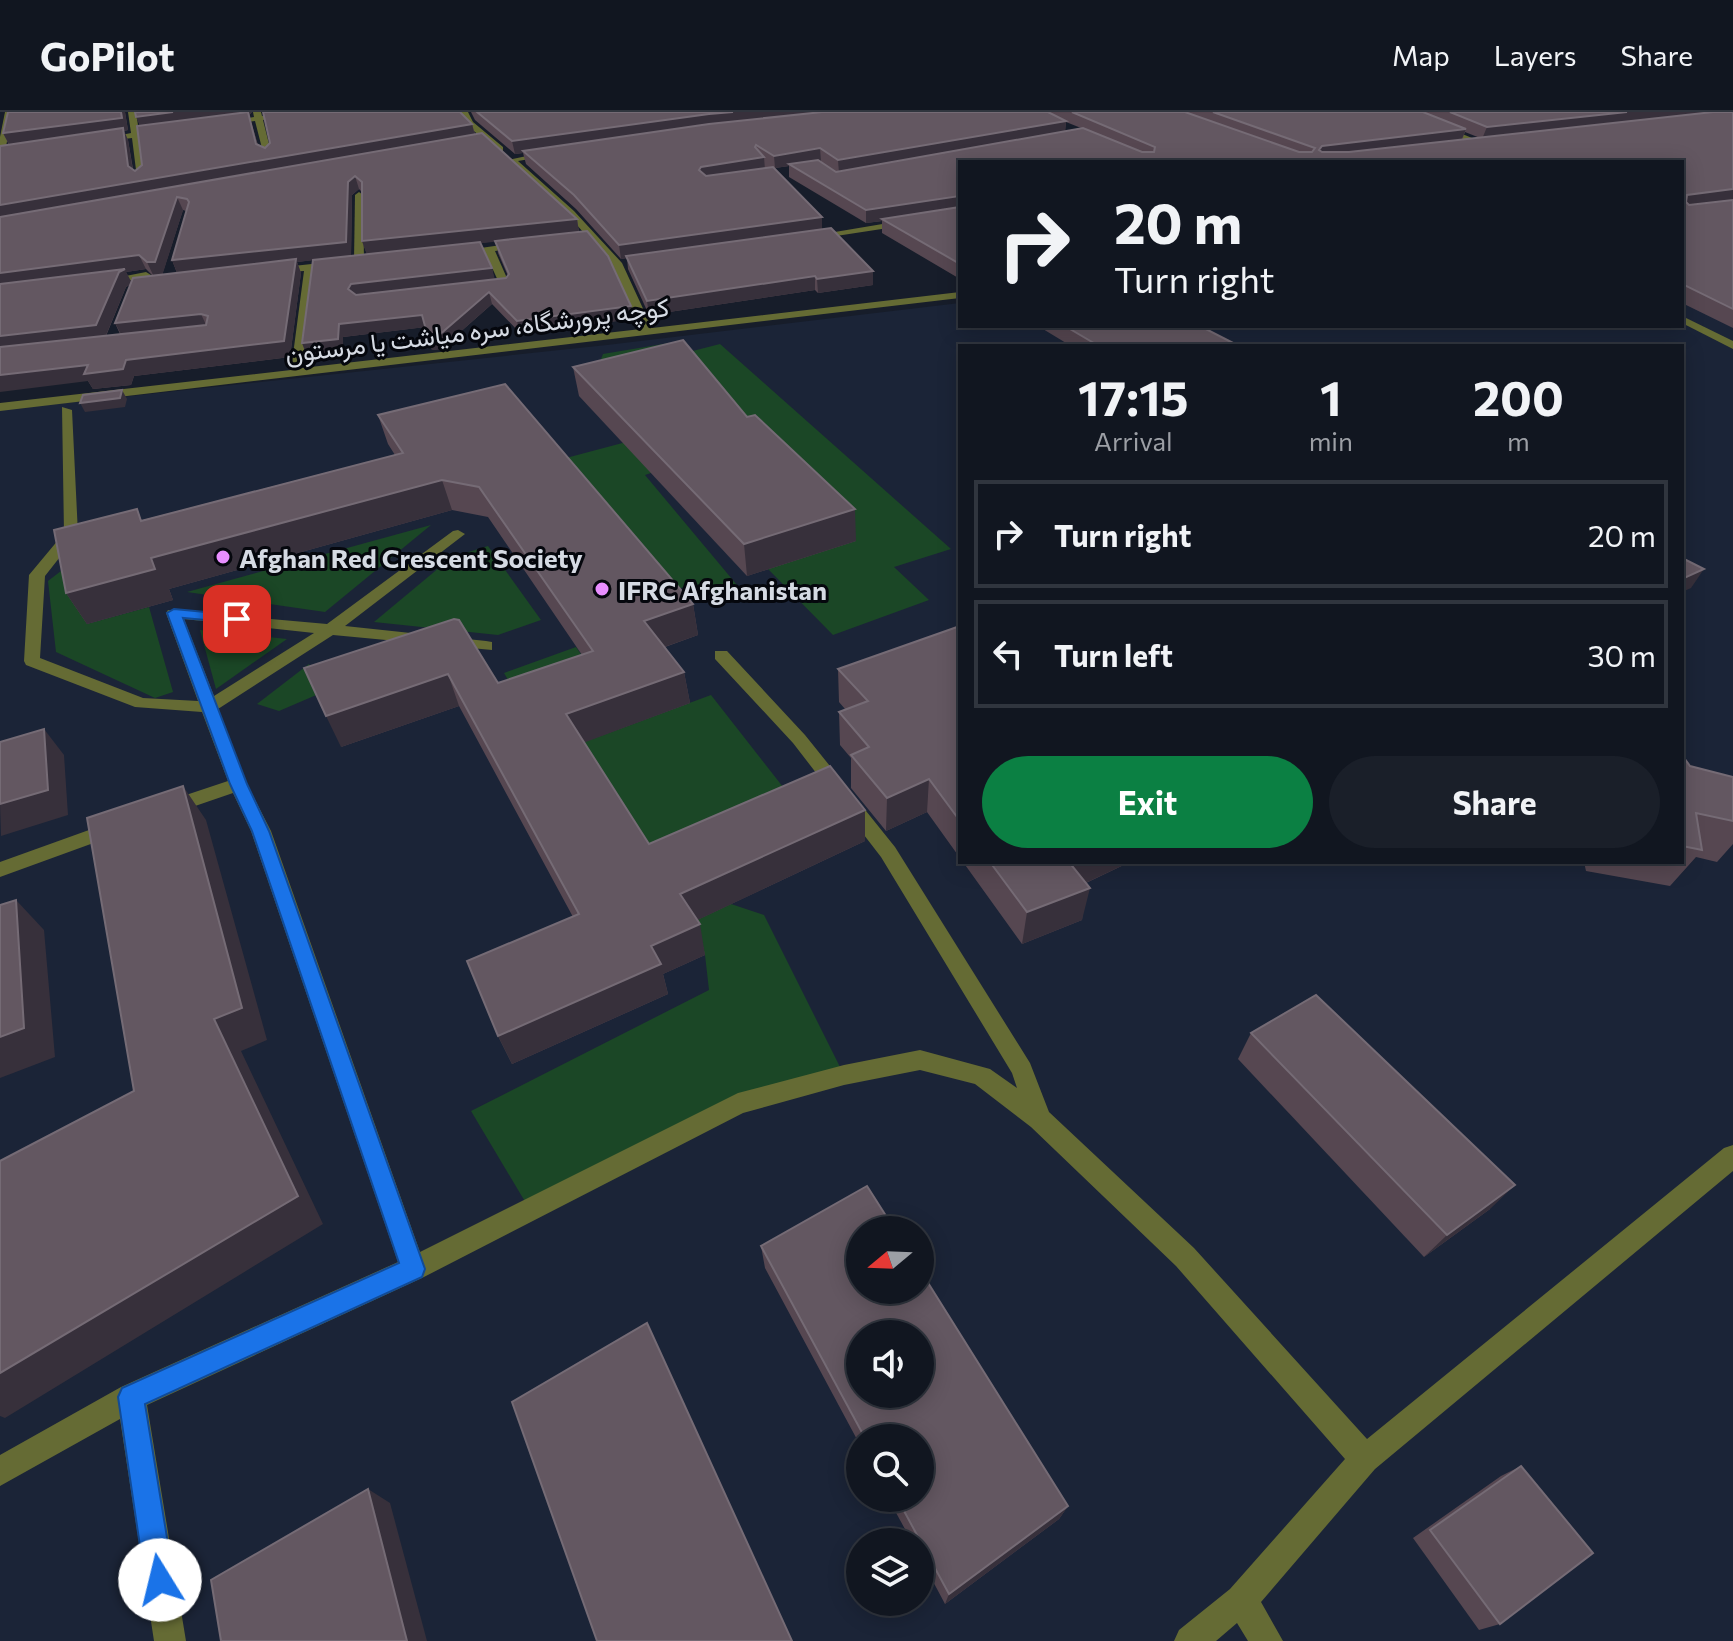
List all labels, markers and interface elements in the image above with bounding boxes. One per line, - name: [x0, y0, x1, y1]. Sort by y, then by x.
- text: GoPilot: [40, 32, 175, 79]
- text: Map: [1392, 38, 1450, 72]
- text: Layers: [1494, 38, 1576, 72]
- text: Share: [1620, 38, 1693, 72]
- text: 20 m: [1114, 187, 1242, 256]
- icon: right: [982, 192, 1086, 296]
- text: Turn right: [1114, 256, 1275, 300]
- street label: کوچه پرورشگاه، سره میاشت یا مرستون: [283, 290, 671, 372]
- text: 17:15: [1078, 367, 1189, 426]
- text: 1: [1320, 367, 1342, 426]
- text: 200: [1473, 367, 1564, 426]
- text: Arrival: [1094, 425, 1173, 456]
- text: min: [1309, 425, 1353, 456]
- text: m: [1507, 425, 1530, 456]
- icon: right: [986, 512, 1030, 556]
- text: Turn right: [1054, 516, 1191, 553]
- text: 20 m: [1588, 516, 1656, 553]
- place label: Afghan Red Crescent Society: [239, 542, 583, 573]
- marker: Afghan Red Crescent Society: [214, 548, 232, 566]
- place label: IFRC Afghanistan: [618, 574, 827, 605]
- marker: IFRC Afghanistan: [593, 580, 611, 598]
- pin: [203, 585, 271, 653]
- icon: arrive: [215, 597, 259, 641]
- icon: left: [986, 632, 1030, 676]
- text: Turn left: [1054, 636, 1173, 673]
- text: 30 m: [1587, 636, 1656, 673]
- button: Exit: [982, 756, 1313, 848]
- button: Share: [1329, 756, 1660, 848]
- north arrow: [846, 1216, 934, 1304]
- map controls: [846, 1216, 934, 1616]
- button: sound: [846, 1320, 934, 1408]
- button: search: [846, 1424, 934, 1512]
- button: layers: [846, 1528, 934, 1616]
- position arrow: [118, 1538, 202, 1622]

